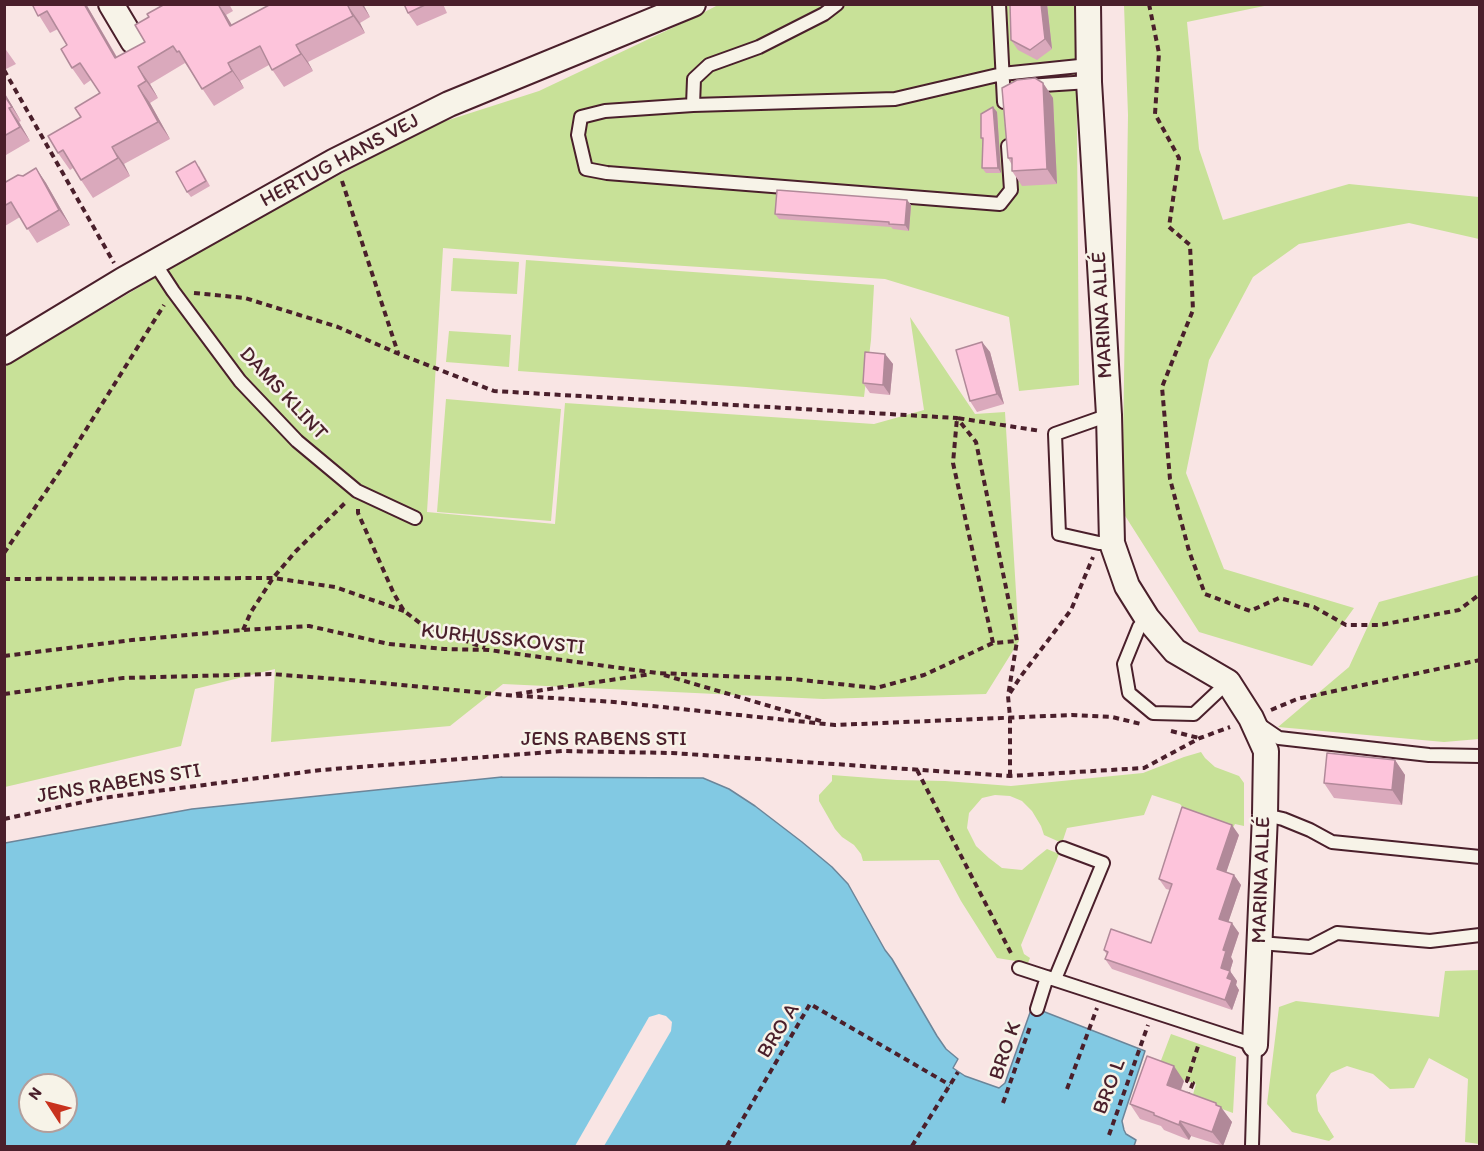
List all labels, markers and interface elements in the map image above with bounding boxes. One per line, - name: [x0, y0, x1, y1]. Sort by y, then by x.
- street label: HERTUG HANS VEJ: [256, 108, 424, 214]
- street label: MARINA ALLÉ: [1087, 251, 1119, 379]
- street label: DAMS KLINT: [233, 342, 333, 446]
- street label: KURHUSSKOVSTI: [420, 619, 586, 661]
- street label: JENS RABENS STI: [521, 727, 687, 753]
- street label: JENS RABENS STI: [35, 759, 203, 809]
- street label: MARINA ALLÉ: [1247, 816, 1277, 944]
- street label: BRO A: [752, 999, 806, 1063]
- street label: BRO K: [984, 1019, 1028, 1083]
- street label: BRO L: [1088, 1056, 1132, 1118]
- north arrow: [18, 1073, 78, 1133]
- text: N: [24, 1083, 46, 1103]

